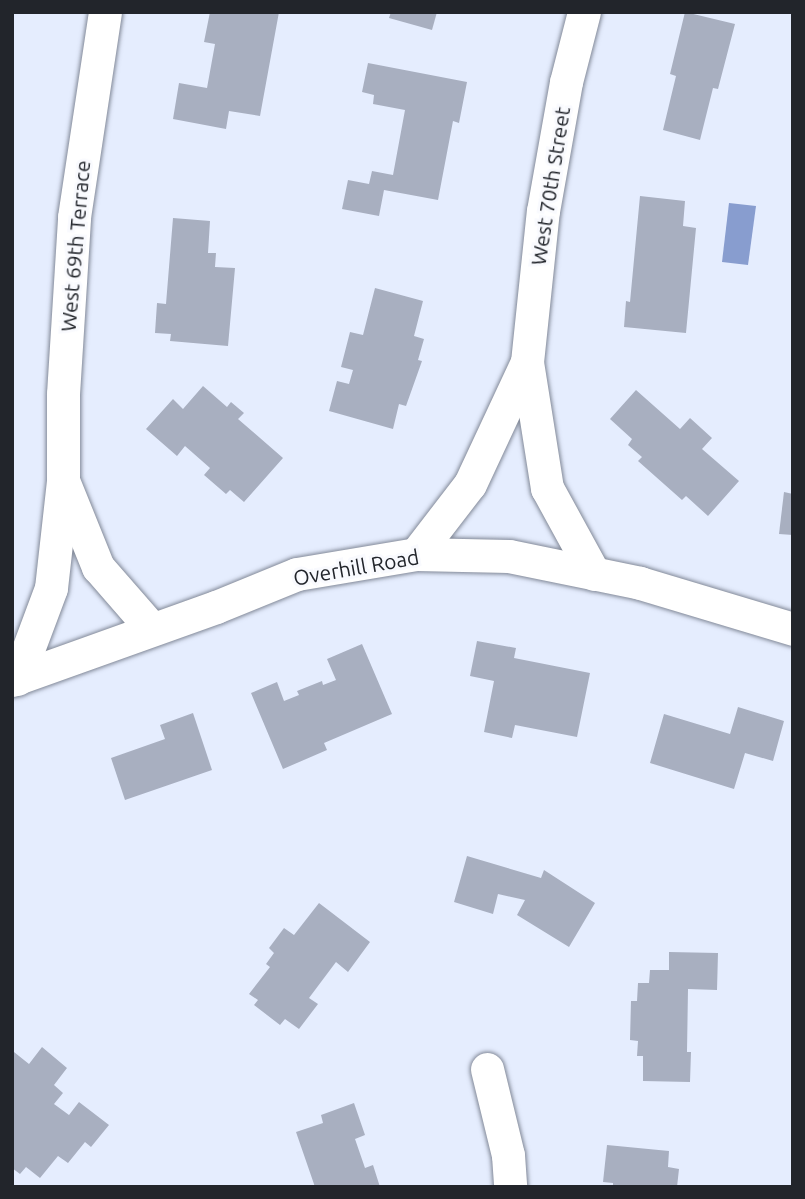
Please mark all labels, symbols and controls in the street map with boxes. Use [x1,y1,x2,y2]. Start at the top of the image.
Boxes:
street label: West 70th Street [525,105,575,267]
street label: West 69th Terrace [55,159,95,333]
street label: Overhill Road [291,544,421,590]

